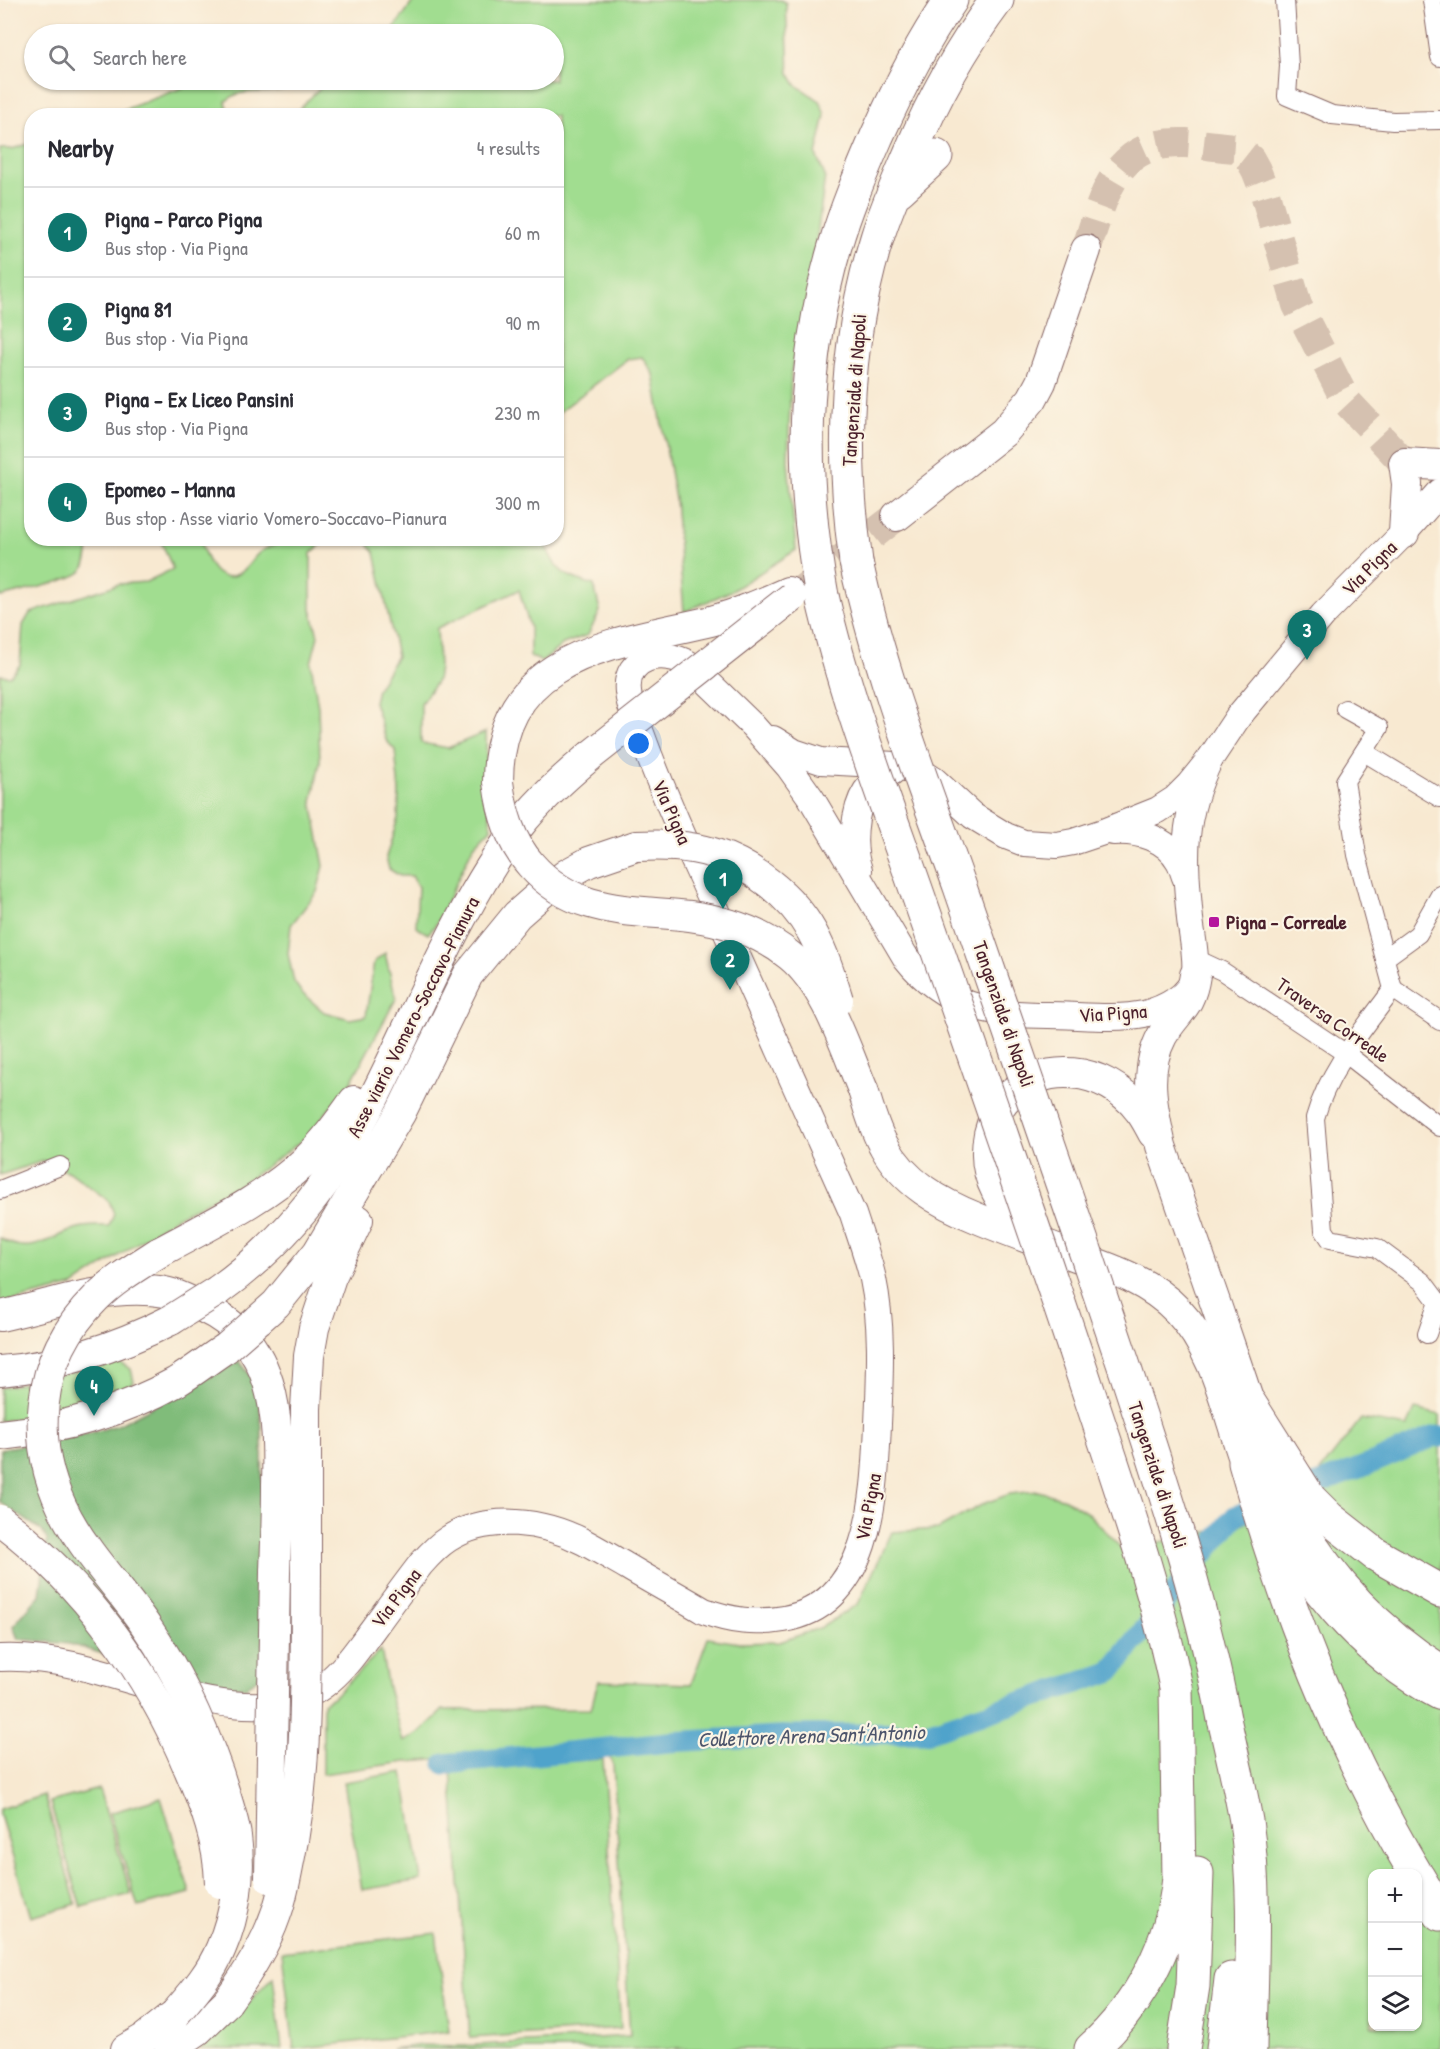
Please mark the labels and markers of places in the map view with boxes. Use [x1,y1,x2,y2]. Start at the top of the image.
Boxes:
pin: 3 [1288,610,1326,660]
pin: 1 [704,860,742,909]
place label: Pigna - Correale [1226,908,1347,936]
marker: Pigna - Correale [1207,915,1221,929]
pin: 2 [710,940,750,990]
pin: 4 [74,1366,113,1416]

